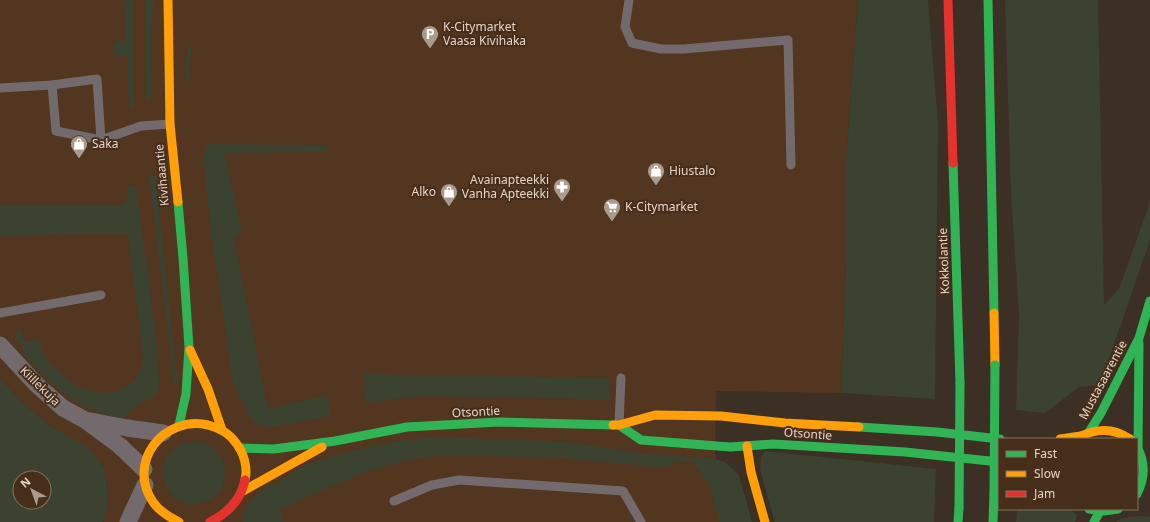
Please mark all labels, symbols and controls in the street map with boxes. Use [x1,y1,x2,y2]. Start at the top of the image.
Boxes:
place label: K-Citymarket Vaasa Kivihaka [443,18,526,49]
parking icon: K-Citymarket Vaasa Kivihaka [420,24,440,49]
shop icon: Saka [69,134,89,159]
place label: Saka [92,135,118,152]
street label: Kivihaantie [150,143,173,207]
shop icon: Hiustalo [646,161,666,186]
place label: Hiustalo [669,162,716,179]
place label: Avainapteekki Vanha Apteekki [462,171,549,202]
pharmacy icon: Avainapteekki Vanha Apteekki [552,177,572,202]
shop icon: Alko [439,182,459,207]
place label: Alko [412,183,436,200]
supermarket icon: K-Citymarket [602,197,622,222]
place label: K-Citymarket [625,198,699,215]
street label: Kokkolantie [934,227,953,294]
street label: Mustasaarentie [1075,337,1131,422]
street label: Kiillekuja [16,362,64,409]
street label: Otsontie [451,402,501,421]
street label: Otsontie [783,423,833,444]
legend [998,438,1138,510]
text: Fast [1034,445,1058,462]
text: Slow [1034,465,1061,482]
north arrow [12,470,52,510]
text: N [17,473,33,491]
text: Jam [1033,485,1055,502]

